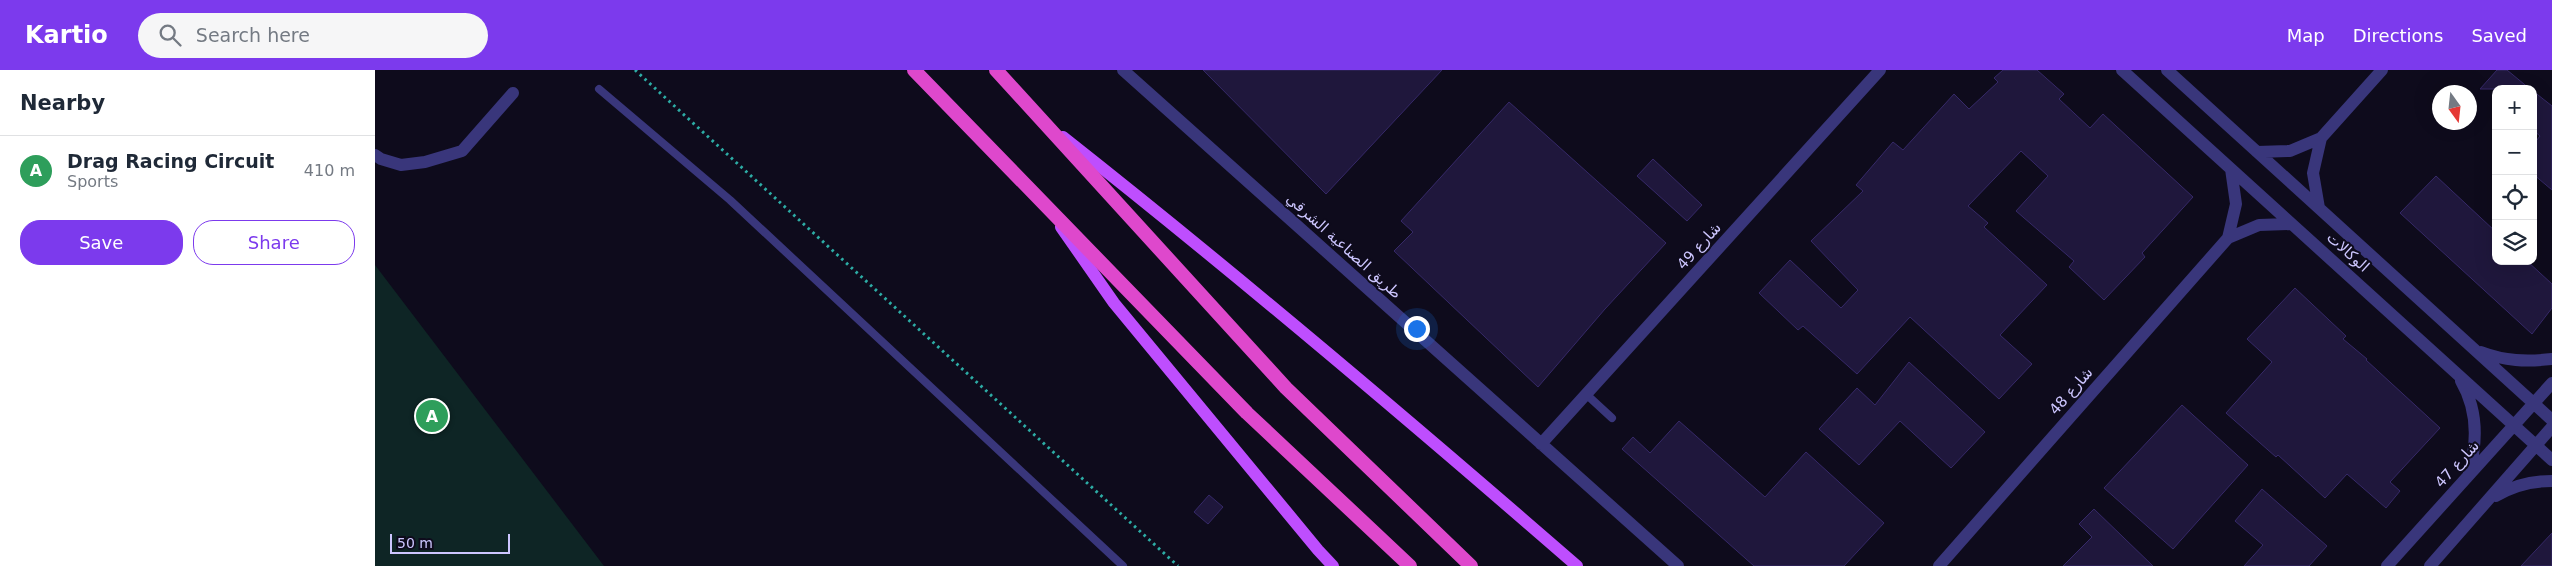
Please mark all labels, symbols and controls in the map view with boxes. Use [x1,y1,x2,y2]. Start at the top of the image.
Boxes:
search box [138,13,488,58]
text: Kartio [25,21,108,49]
icon: search [156,21,184,49]
text: Search here [196,24,310,46]
text: Map [2287,25,2325,46]
text: Directions [2353,25,2443,46]
text: Saved [2471,25,2527,46]
north arrow [2432,85,2477,130]
map controls [2492,85,2537,265]
button: + [2492,85,2537,130]
text: Nearby [20,91,105,115]
button: − [2492,130,2537,175]
text: Drag Racing Circuit [67,150,274,172]
text: A [30,161,42,180]
text: 410 m [304,161,355,180]
text: Sports [67,172,118,191]
button: locate [2492,175,2537,220]
street label: طريق الصناعية الشرقي [1282,190,1405,303]
street label: شارع 49 [1673,219,1725,273]
button: Save [20,220,183,265]
button: Share [193,220,355,265]
button: layers [2492,220,2537,265]
street label: الوكالات [2323,228,2373,276]
your location [1404,316,1430,342]
street label: شارع 48 [2045,364,2097,418]
pin: A [416,397,448,435]
street label: شارع 47 [2431,437,2483,491]
scale bar [390,531,510,554]
text: 50 m [397,535,433,551]

